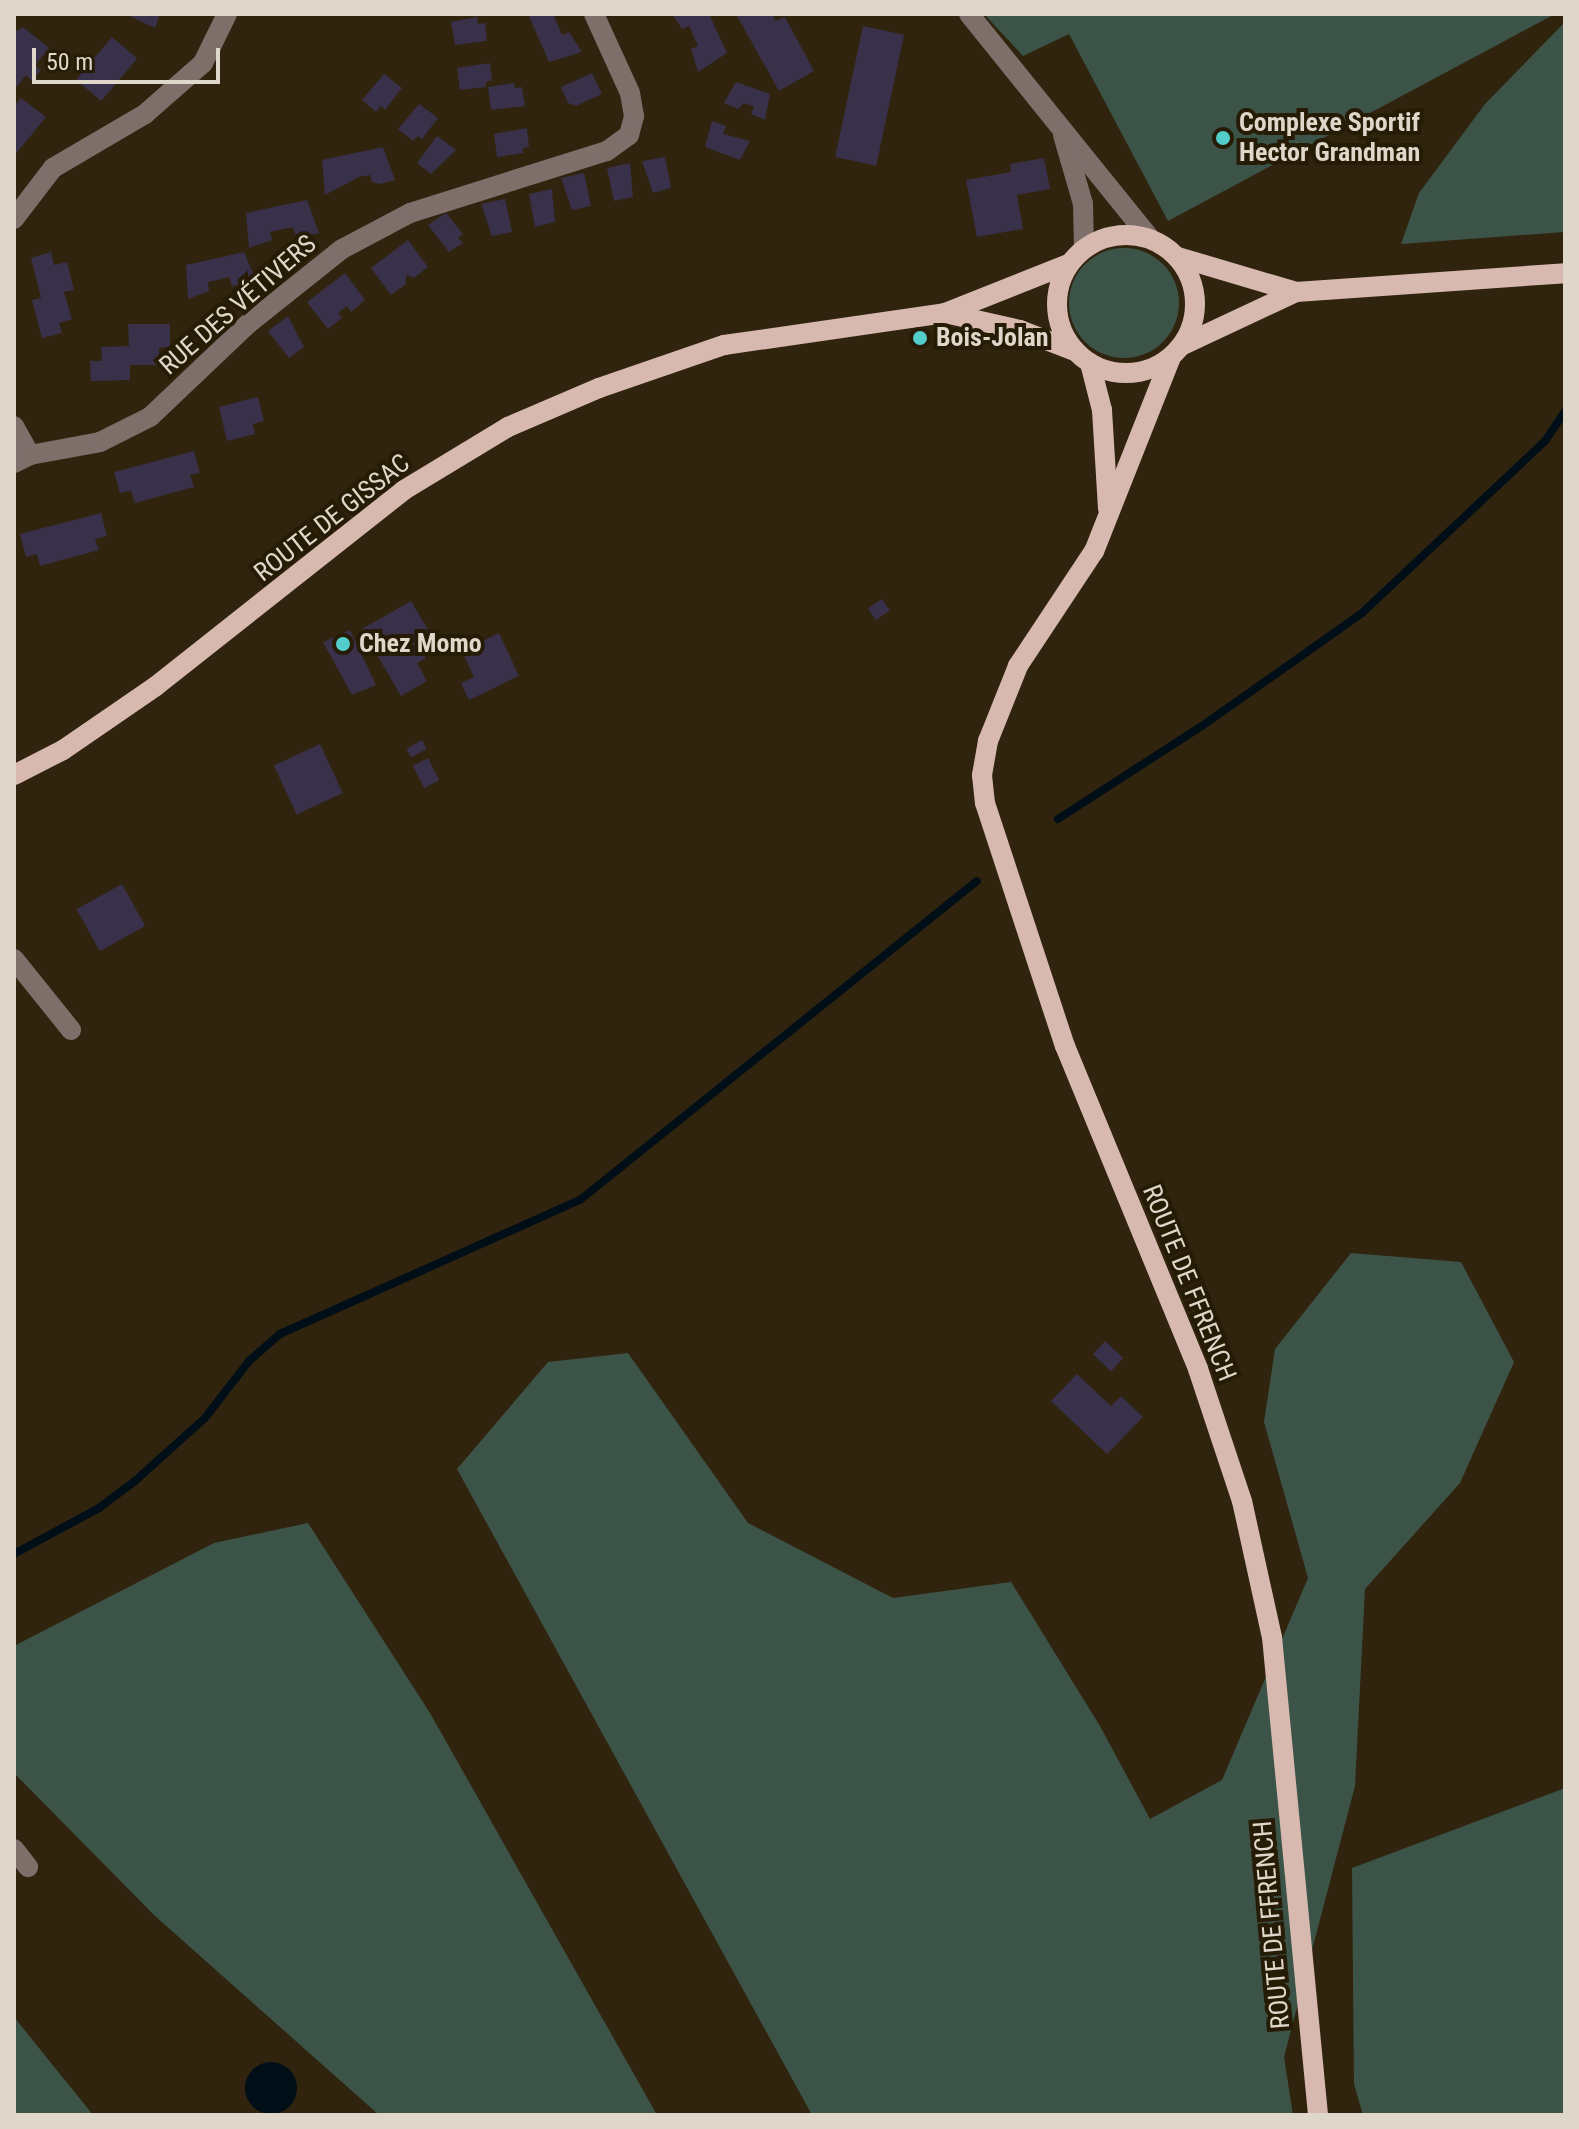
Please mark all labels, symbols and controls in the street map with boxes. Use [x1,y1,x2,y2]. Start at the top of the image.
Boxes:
scale bar [36,32,224,82]
text: 50 m [46,48,93,76]
place label: Complexe Sportif Hector Grandman [1239,107,1420,168]
marker: Complexe Sportif Hector Grandman [1214,129,1232,147]
street label: RUE DES VÉTIVERS [153,229,323,381]
place label: Bois-Jolan [936,322,1049,354]
marker: Bois-Jolan [911,329,929,347]
street label: ROUTE DE GISSAC [248,448,416,588]
place label: Chez Momo [359,628,482,660]
marker: Chez Momo [334,635,352,653]
street label: ROUTE DE FFRENCH [1135,1180,1243,1386]
street label: ROUTE DE FFRENCH [1247,1820,1297,2030]

